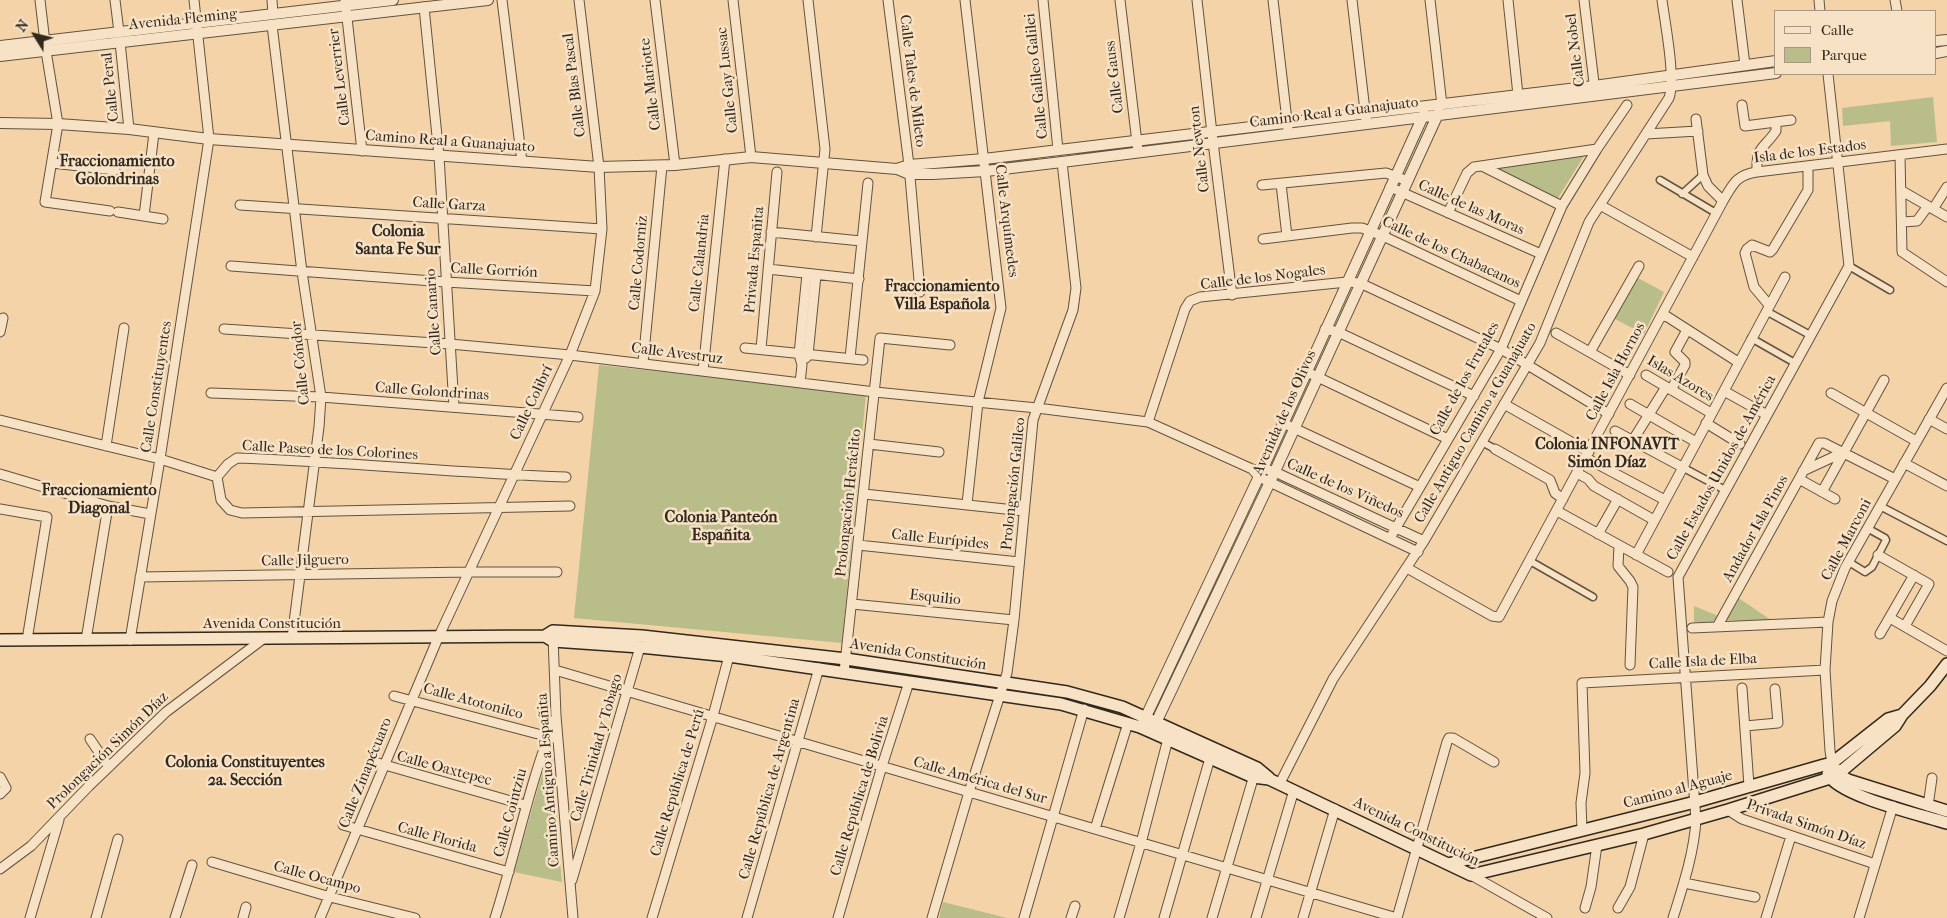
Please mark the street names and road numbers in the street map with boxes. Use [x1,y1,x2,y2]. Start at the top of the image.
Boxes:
street label: Avenida Fleming [128,5,238,35]
street label: Calle Galileo Galilei [1021,12,1053,140]
street label: Calle Nobel [1563,12,1589,88]
street label: Calle Tales de Mileto [895,14,929,148]
street label: Calle Gay Lussac [713,26,743,134]
street label: Calle Leverrier [325,27,355,127]
street label: Calle Blas Pascal [560,32,590,138]
street label: Calle Mariotte [636,37,666,131]
street label: Calle Gauss [1102,40,1128,114]
street label: Calle Peral [98,52,124,122]
street label: Camino Real a Guanajuato [1249,94,1419,132]
street label: Calle Newton [1186,105,1214,193]
street label: Camino Real a Guanajuato [365,127,535,157]
street label: Isla de los Estados [1753,136,1867,168]
street label: Calle Arquímedes [990,164,1022,278]
street label: Calle de las Moras [1415,177,1527,239]
street label: Calle Garza [412,194,486,216]
street label: Privada Españita [741,206,769,314]
street label: Calle Calandria [686,213,714,313]
street label: Calle de los Chabacanos [1379,213,1523,293]
street label: Calle Codorniz [626,215,652,311]
street label: Calle Gorrión [450,260,538,282]
street label: Calle de los Nogales [1200,261,1326,295]
street label: Calle Canario [422,268,446,356]
street label: Calle Antiguo Camino a Guanajuato [1411,319,1541,527]
street label: Calle de los Frutales [1426,319,1504,439]
street label: Calle Constituyentes [138,320,176,454]
street label: Calle Cóndor [288,320,314,406]
street label: Calle Isla Hornos [1583,320,1649,424]
street label: Calle Avestruz [630,339,724,369]
street label: Avenida de los Olivos [1249,348,1321,478]
street label: Islas Azores [1644,352,1716,406]
street label: Calle Colibrí [507,363,557,443]
street label: Calle Estados Unidos de América [1663,372,1781,564]
street label: Calle Golondrinas [374,379,490,405]
street label: Prolongación Galileo [998,417,1030,551]
street label: Prolongación Heráclito [832,428,866,578]
street label: Calle Paseo de los Colorines [242,437,418,465]
street label: Calle de los Viñedos [1284,455,1406,523]
street label: Andador Isla Pinos [1719,472,1793,586]
street label: Calle Marconi [1818,496,1876,584]
street label: Calle Eurípides [890,526,990,554]
street label: Calle Jilguero [261,551,349,571]
street label: Esquilio [908,586,962,610]
street label: Avenida Constitución [203,615,341,633]
street label: Avenida Constitución [849,635,987,675]
street label: Calle Isla de Elba [1648,650,1758,674]
street label: Calle Trinidad y Tobago [567,672,627,824]
street label: Calle Atotonilco [421,680,525,724]
street label: Prolongación Simón Díaz [44,688,172,814]
street label: Camino Antiguo a Españita [534,692,564,868]
street label: Calle República de Argentina [735,696,805,882]
street label: Calle República de Perú [647,707,709,859]
street label: Calle República de Bolivia [827,714,893,878]
street label: Calle Zinapécuaro [336,715,396,831]
street label: Calle Oaxtepec [395,748,493,790]
street label: Calle América del Sur [911,753,1049,809]
street label: Calle Cointziu [490,767,532,859]
street label: Camino al Aguaje [1621,767,1735,813]
street label: Avenida Constitución [1350,794,1482,870]
street label: Privada Simón Díaz [1744,796,1868,854]
street label: Calle Florida [395,819,479,857]
street label: Calle Ocampo [271,858,363,898]

